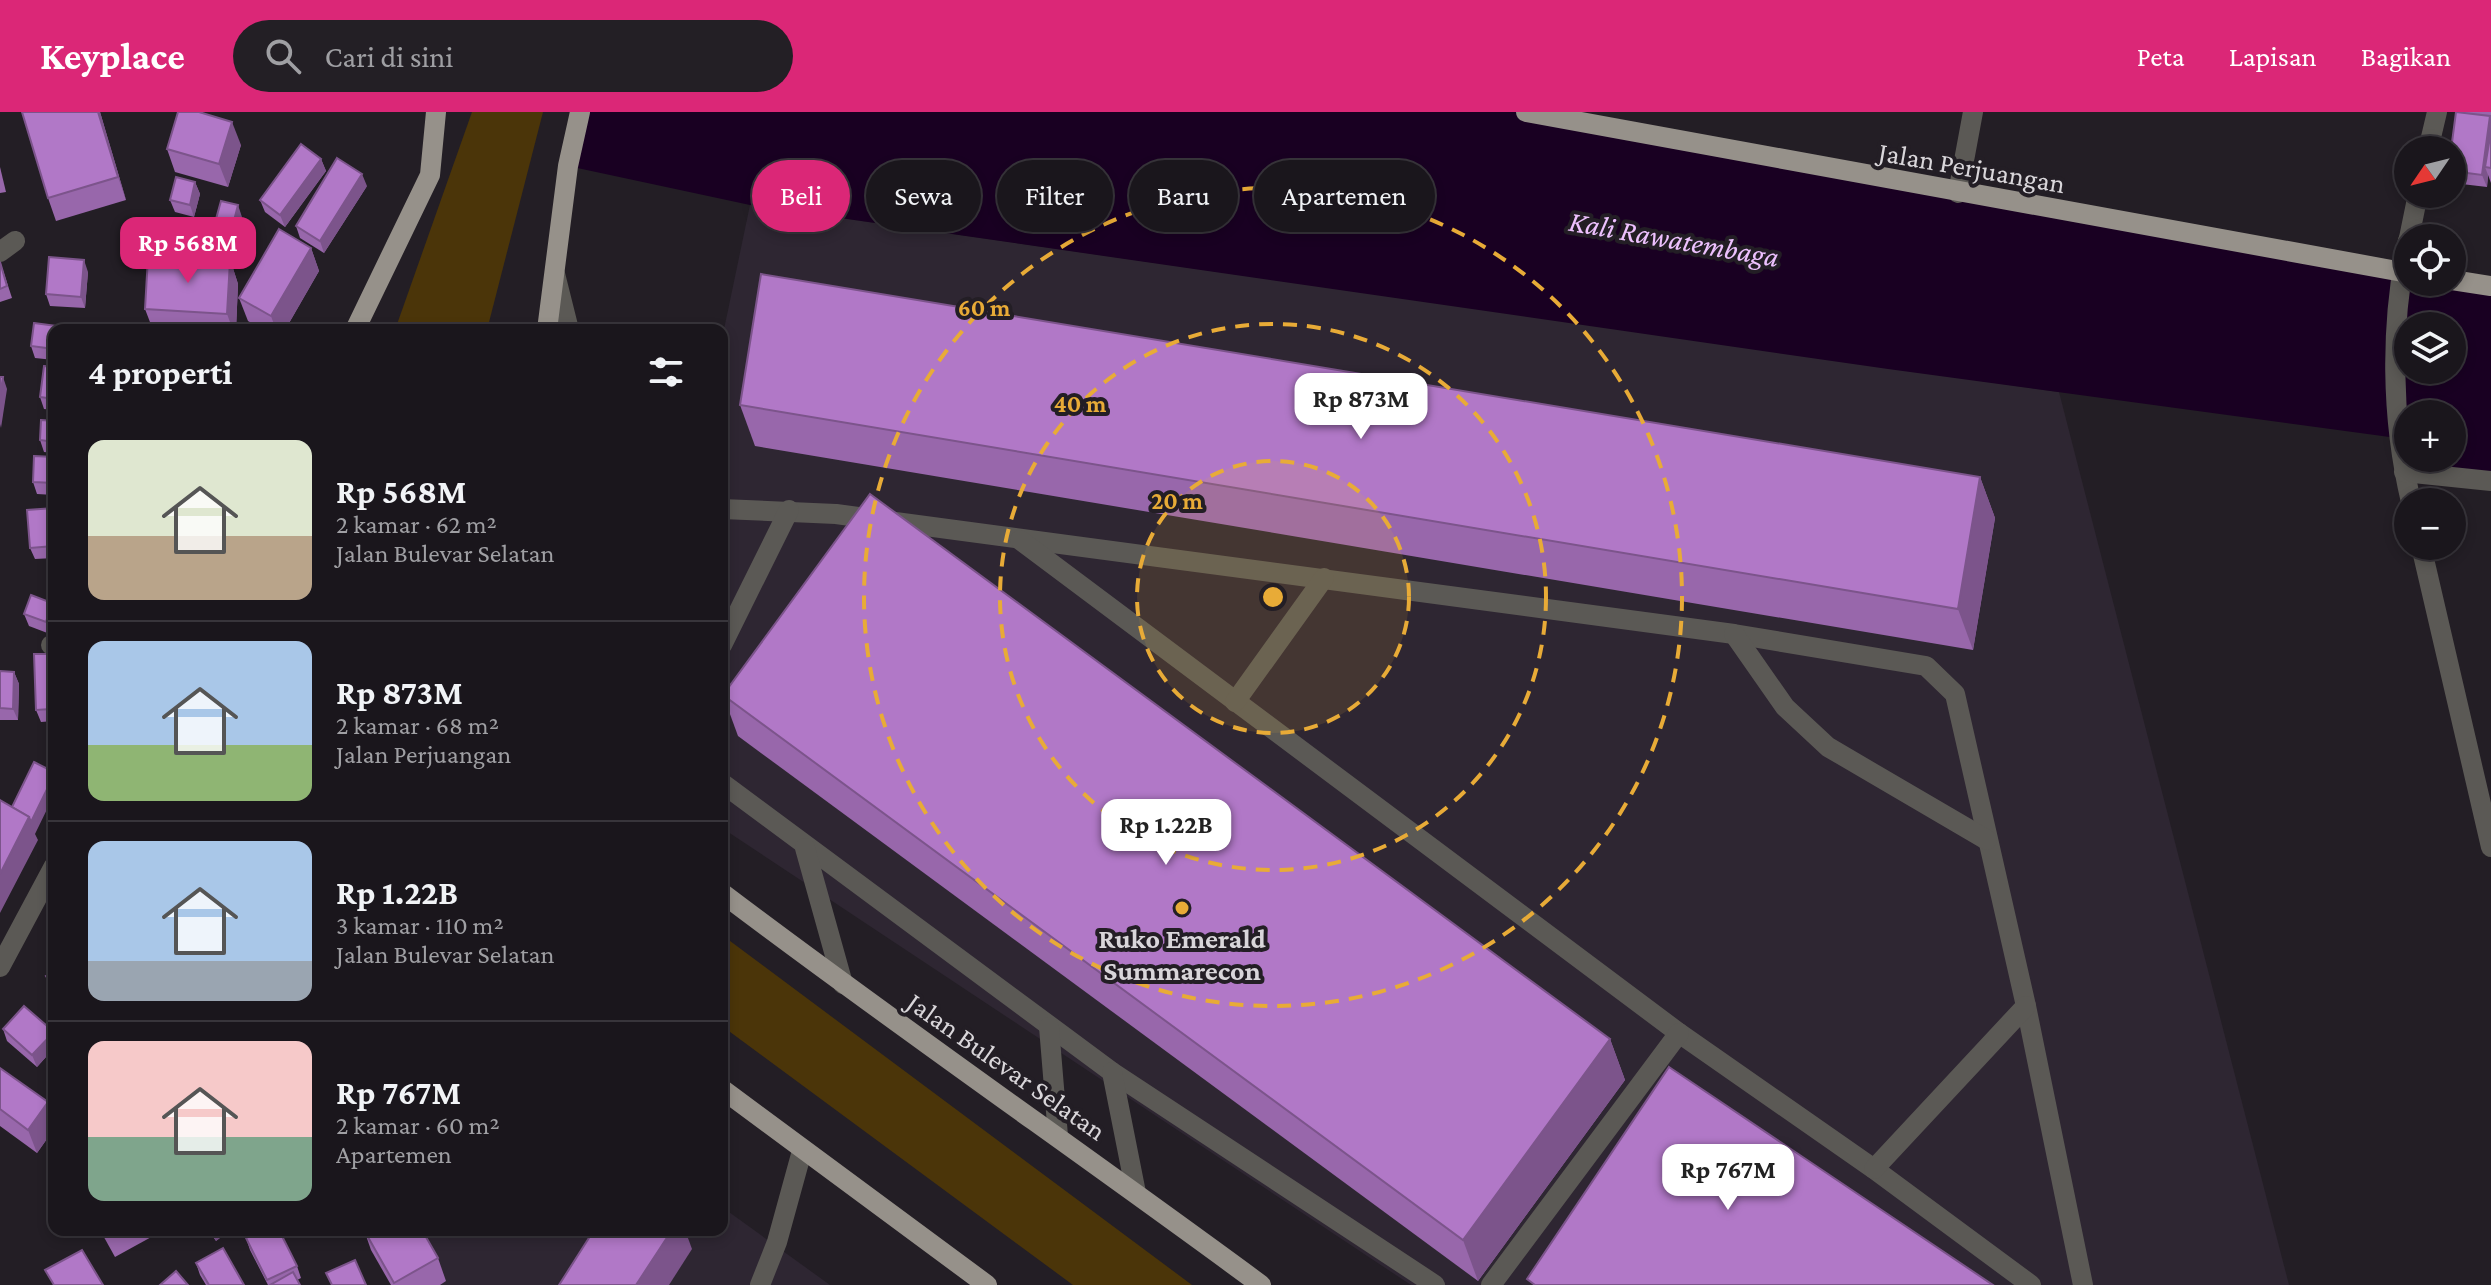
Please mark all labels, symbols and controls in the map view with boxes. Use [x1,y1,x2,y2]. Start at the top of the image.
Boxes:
search box [233,20,793,92]
icon: search [261,34,305,78]
text: Keyplace [40,35,185,77]
text: Cari di sini [325,40,453,73]
text: Peta [2137,41,2185,72]
text: Lapisan [2229,41,2317,72]
text: Bagikan [2361,41,2451,72]
street label: Jalan Perjuangan [1873,135,2068,199]
north arrow [2394,136,2466,208]
map controls [2394,136,2466,560]
chip: Beli [752,160,850,232]
chip: Sewa [866,160,981,232]
chip: Filter [997,160,1113,232]
chip: Baru [1129,160,1238,232]
chip: Apartemen [1254,160,1435,232]
water label: Kali Rawatembaga [1566,204,1782,274]
pin: Rp 568M [114,217,262,285]
button: locate [2394,224,2466,296]
text: Rp 568M [138,228,238,257]
text: 60 m [958,294,1011,321]
button: layers [2394,312,2466,384]
icon: filters [644,350,688,394]
text: 4 properti [88,354,232,391]
pin: Rp 873M [1287,373,1435,441]
text: Rp 873M [1313,384,1409,413]
text: 40 m [1054,390,1107,417]
button: + [2394,400,2466,472]
icon: home [152,472,248,568]
text: Rp 568M [336,473,467,510]
text: 20 m [1151,487,1204,514]
button: − [2394,488,2466,560]
text: 2 kamar · 62 m² [336,510,497,539]
text: Jalan Bulevar Selatan [336,539,555,568]
centre of rings [1259,583,1287,611]
icon: home [152,673,248,769]
text: Rp 873M [336,674,463,711]
text: 2 kamar · 68 m² [336,711,499,740]
text: Jalan Perjuangan [336,740,511,769]
pin: Rp 1.22B [1083,799,1249,867]
text: Rp 1.22B [1119,810,1213,839]
icon: home [152,873,248,969]
text: Rp 1.22B [336,874,458,911]
marker: Ruko Emerald Summarecon [1173,899,1191,917]
text: 3 kamar · 110 m² [336,911,504,940]
place label: Ruko Emerald Summarecon [1098,923,1267,986]
text: Jalan Bulevar Selatan [336,940,555,969]
street label: Jalan Bulevar Selatan [899,984,1112,1147]
icon: home [152,1073,248,1169]
text: Rp 767M [336,1074,461,1111]
text: 2 kamar · 60 m² [336,1111,500,1140]
text: Apartemen [336,1140,452,1169]
pin: Rp 767M [1654,1144,1802,1212]
text: Rp 767M [1680,1155,1776,1184]

